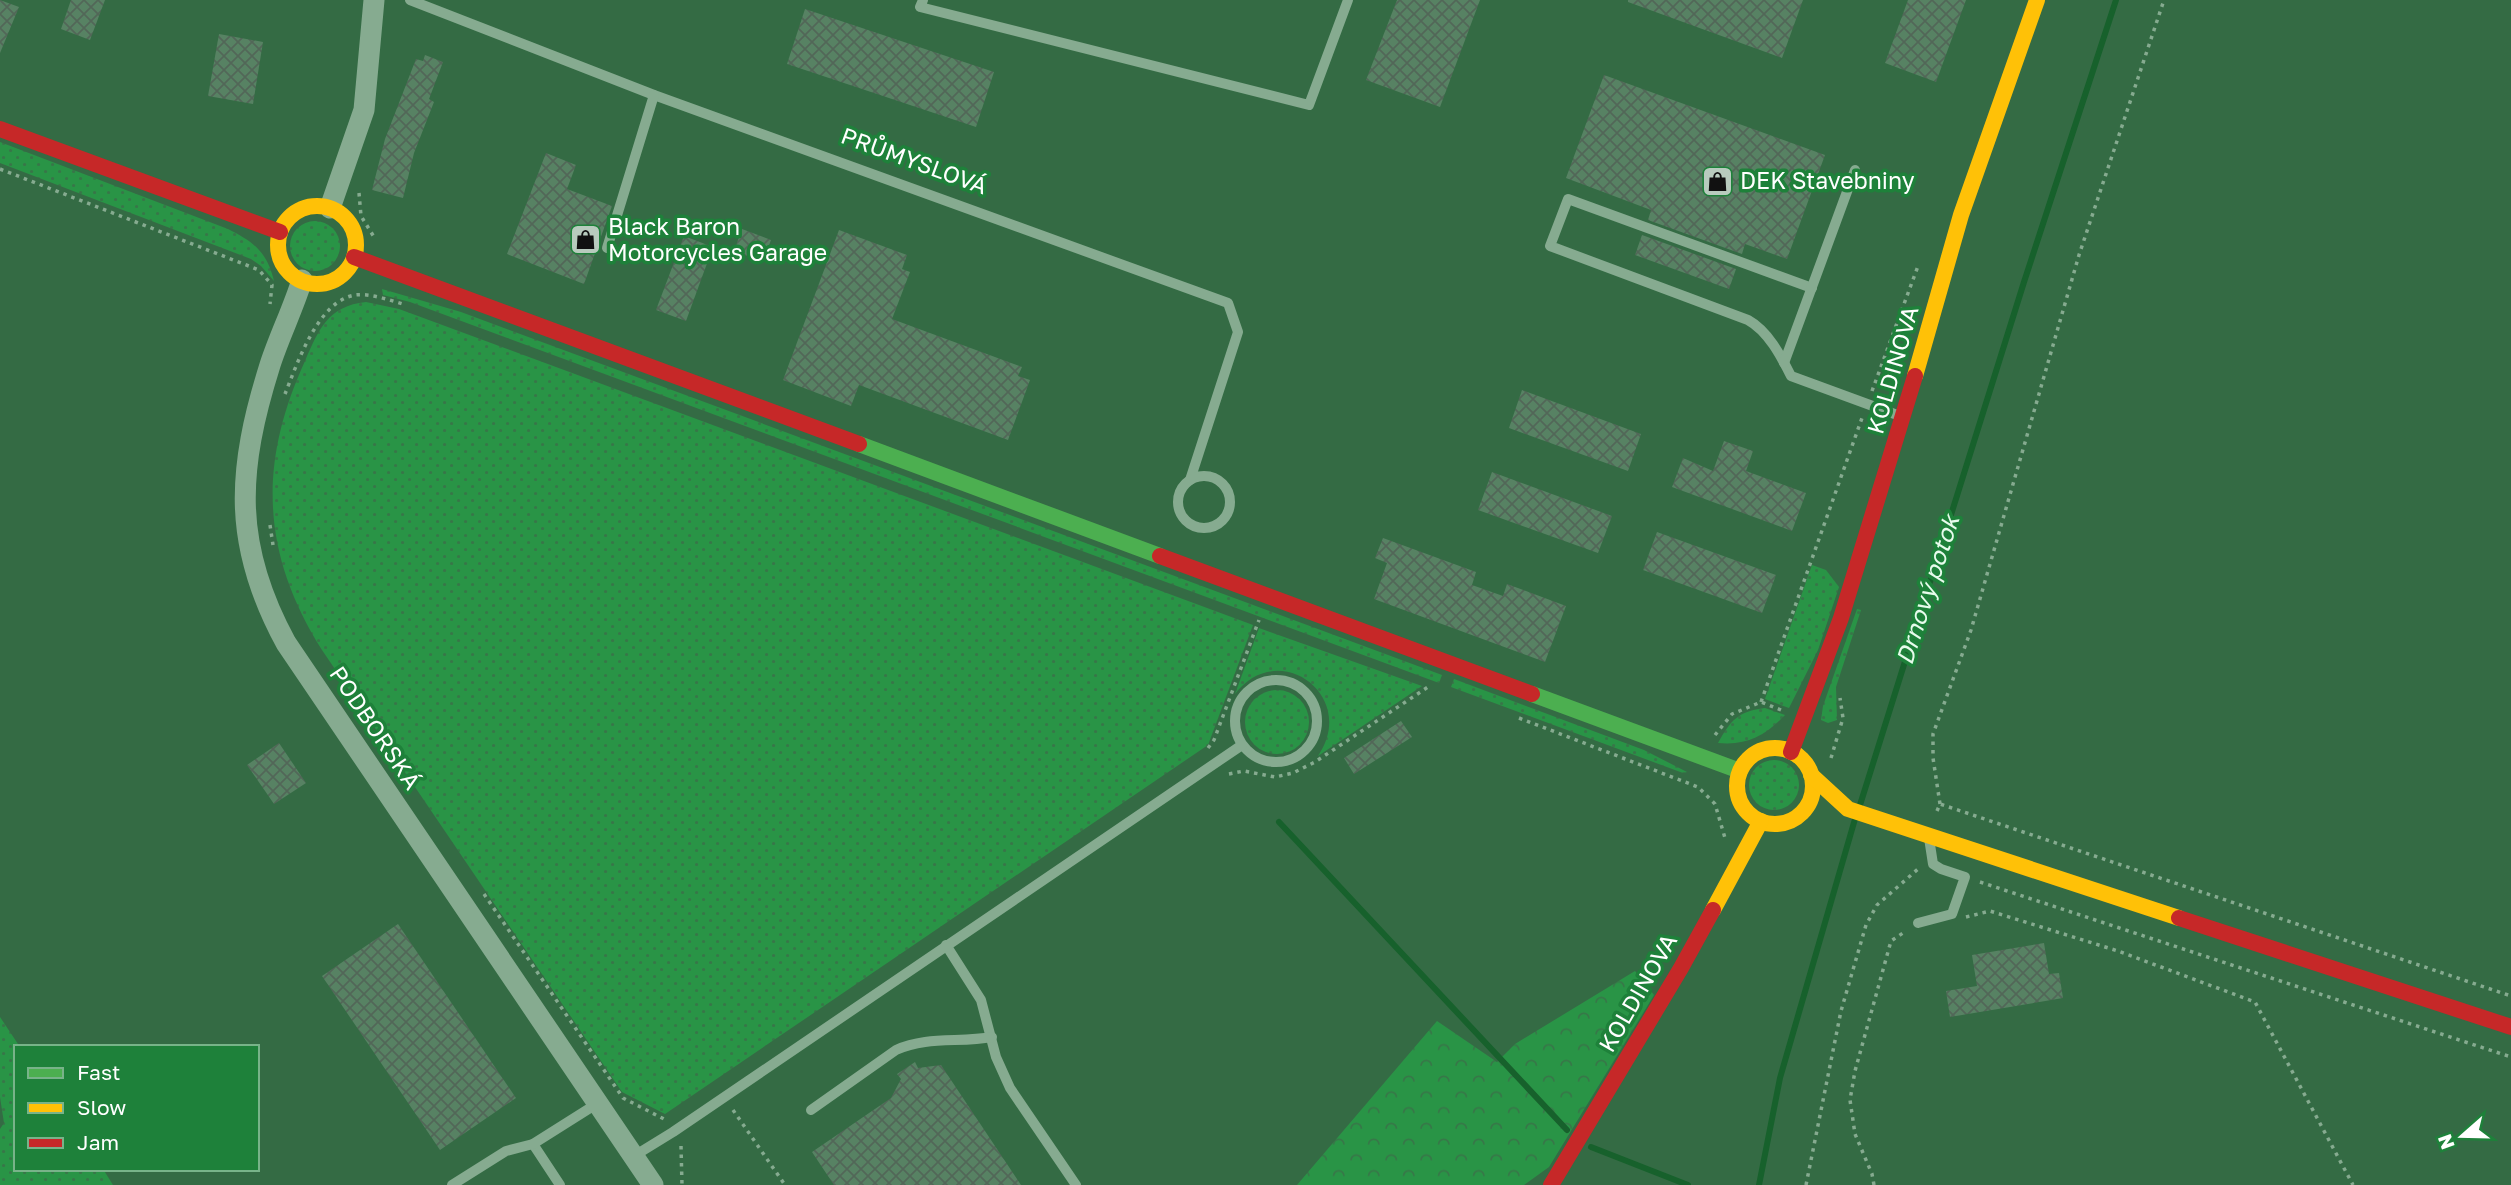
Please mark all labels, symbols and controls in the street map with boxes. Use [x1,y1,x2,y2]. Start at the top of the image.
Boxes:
street label: PRŮMYSLOVÁ [837,120,992,199]
shop icon: DEK Stavebniny [1700,164,1734,198]
place label: DEK Stavebniny [1740,166,1915,194]
place label: Black Baron Motorcycles Garage [608,212,827,266]
shop icon: Black Baron Motorcycles Garage [568,223,602,257]
street label: KOLDINOVA [1860,303,1924,437]
water label: Drnový potok [1889,509,1966,668]
street label: PODBORSKÁ [324,660,427,794]
street label: KOLDINOVA [1592,928,1682,1057]
legend [14,1045,259,1171]
text: Fast [77,1059,120,1085]
text: Slow [77,1094,126,1120]
north arrow [2427,1101,2497,1171]
text: Jam [77,1129,119,1155]
text: N [2432,1131,2459,1153]

